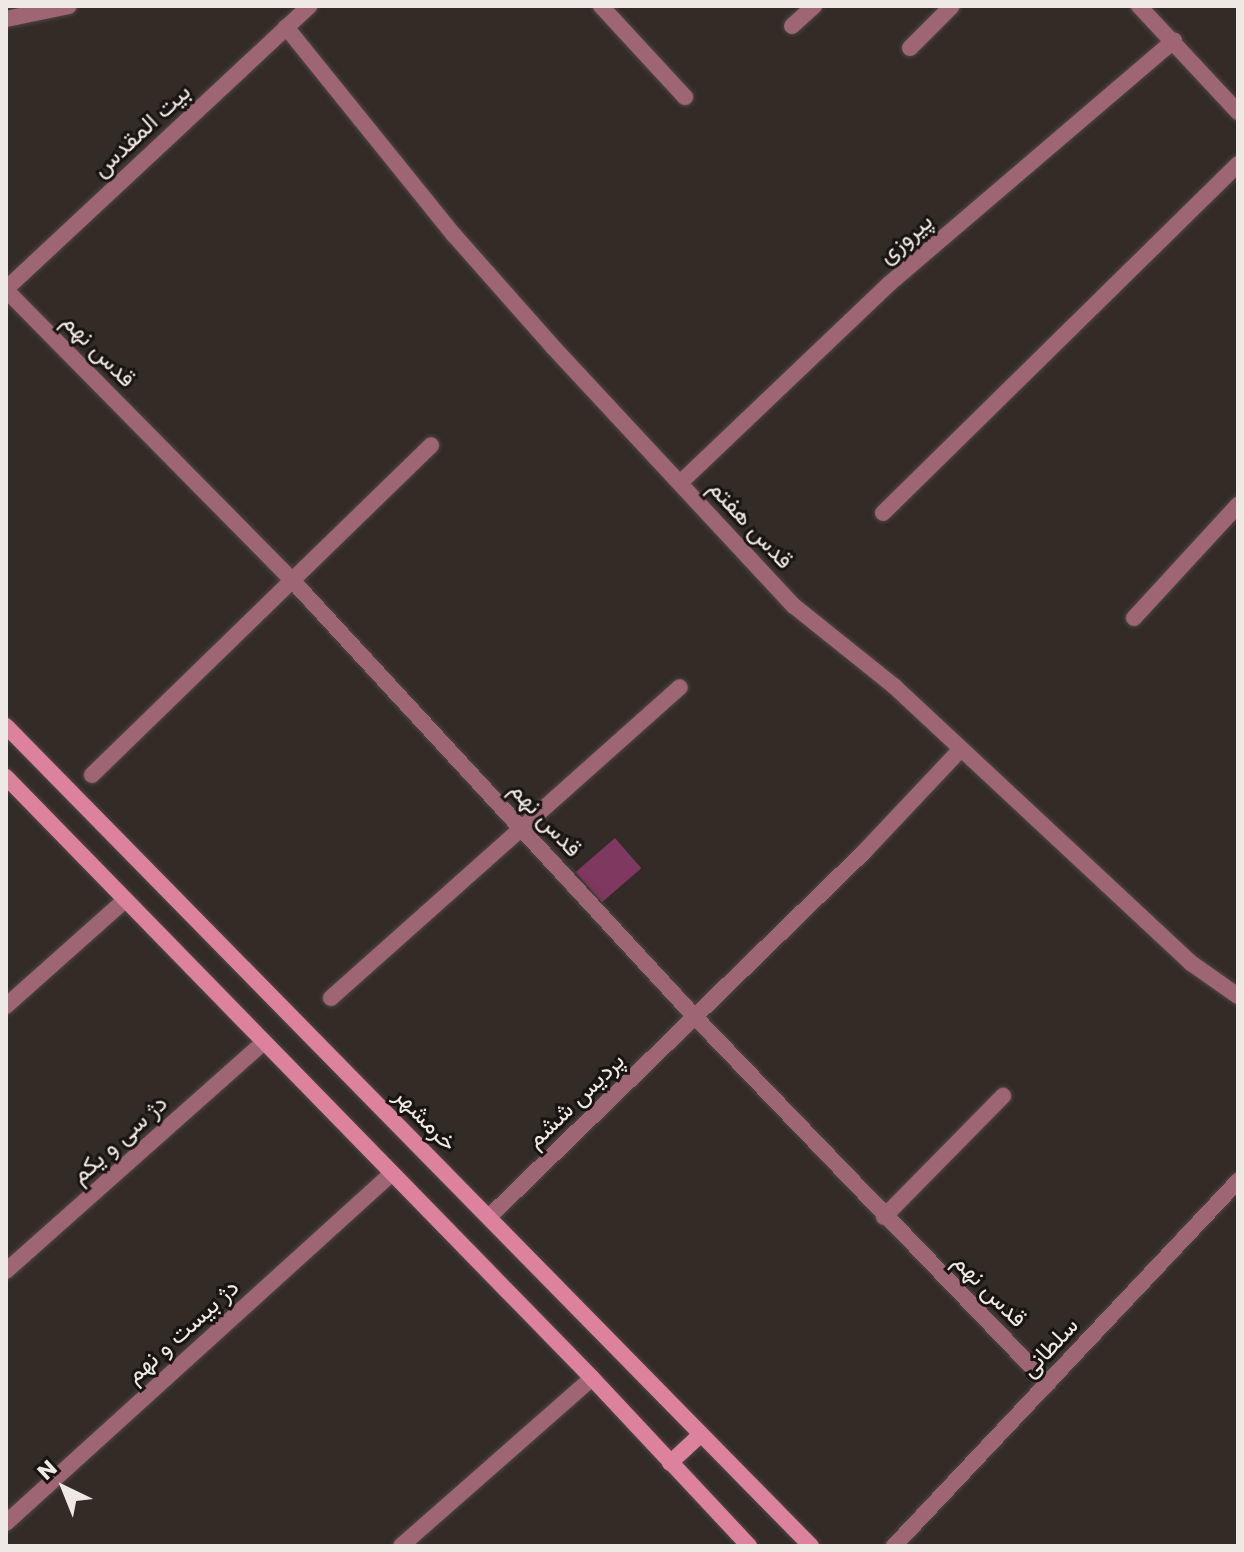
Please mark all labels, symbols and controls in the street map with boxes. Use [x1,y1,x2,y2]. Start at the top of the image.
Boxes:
street label: بیت المقدس [86,77,196,183]
street label: پیروزی [872,207,938,269]
street label: قدس نهم [56,307,142,393]
street label: قدس هفتم [703,474,799,574]
street label: قدس نهم [504,775,588,863]
street label: پردیس ششم [520,1046,630,1154]
street label: خرمشهر [389,1081,463,1157]
street label: دژ سی و یکم [65,1088,173,1190]
street label: قدس نهم [947,1247,1033,1333]
street label: دژ بیست و نهم [120,1273,244,1389]
street label: سلطانی [1014,1311,1084,1383]
north arrow [24,1448,104,1528]
text: N [31,1453,64,1487]

